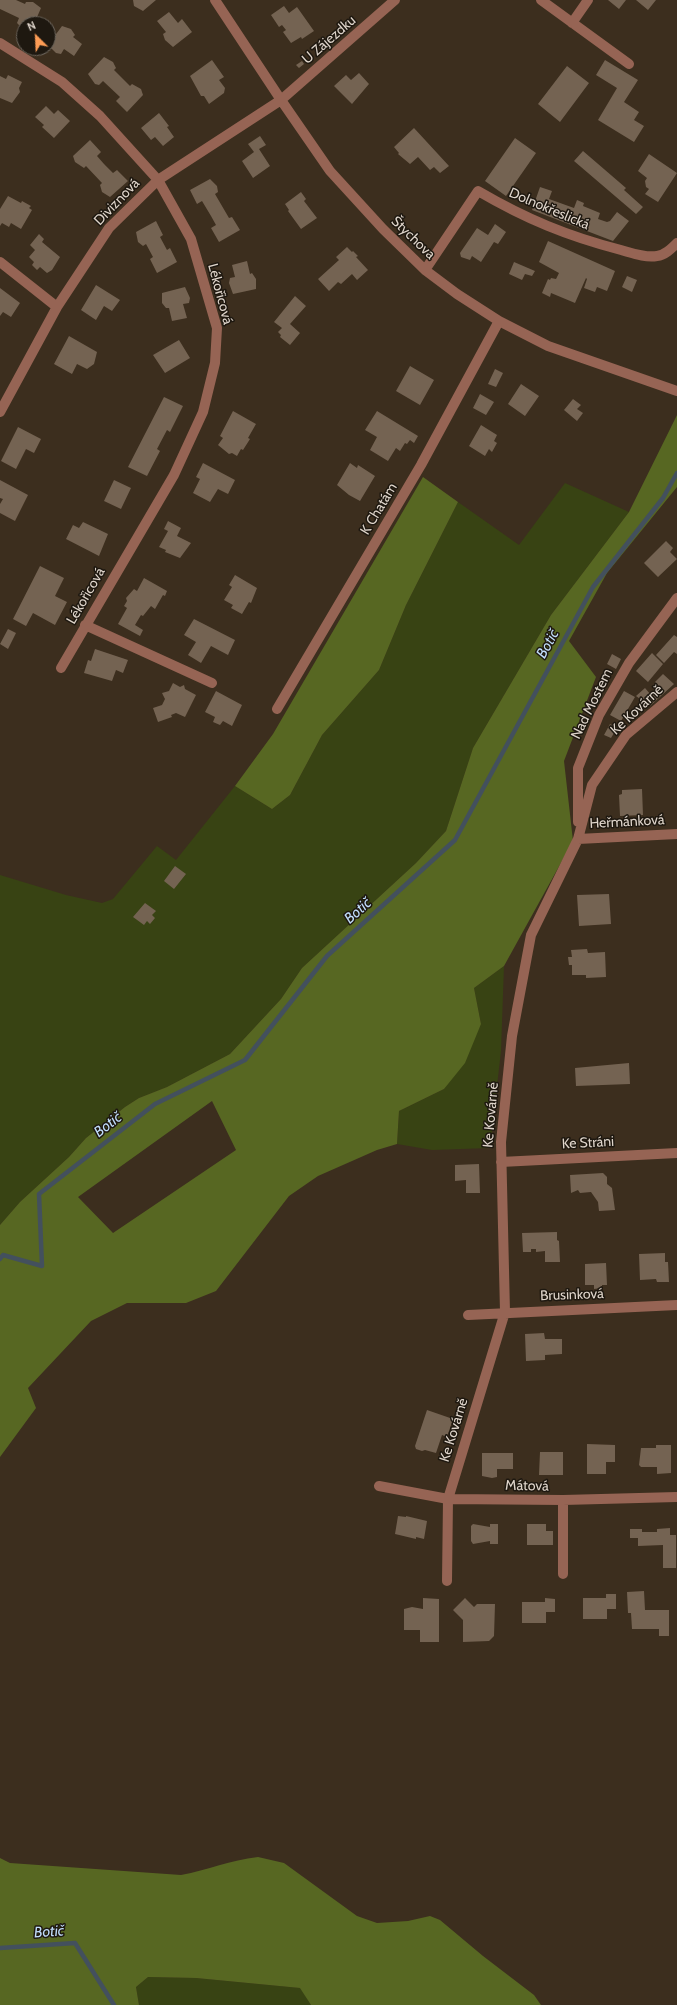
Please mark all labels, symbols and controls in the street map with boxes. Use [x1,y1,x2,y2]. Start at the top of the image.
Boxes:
street label: U Zájezdku [299,12,359,68]
north arrow [16,16,56,56]
text: N [25,18,38,34]
street label: Diviznová [91,175,143,229]
street label: Dolnokřeslická [506,184,592,234]
street label: Štychova [388,213,438,263]
street label: Lékořicová [204,262,236,326]
street label: K Chatám [357,480,401,538]
street label: Lékořicová [63,565,109,627]
water label: Botič [533,626,563,662]
street label: Nad Mostem [568,666,616,742]
street label: Ke Kovárně [607,681,667,739]
street label: Heřmánková [589,812,665,832]
water label: Botič [341,894,375,928]
street label: Ke Kovárně [480,1082,502,1148]
water label: Botič [91,1109,125,1141]
street label: Ke Stráni [561,1133,615,1153]
street label: Brusinková [540,1285,604,1305]
street label: Ke Kovárně [436,1396,472,1464]
street label: Mátová [505,1477,549,1495]
water label: Botič [33,1922,65,1942]

